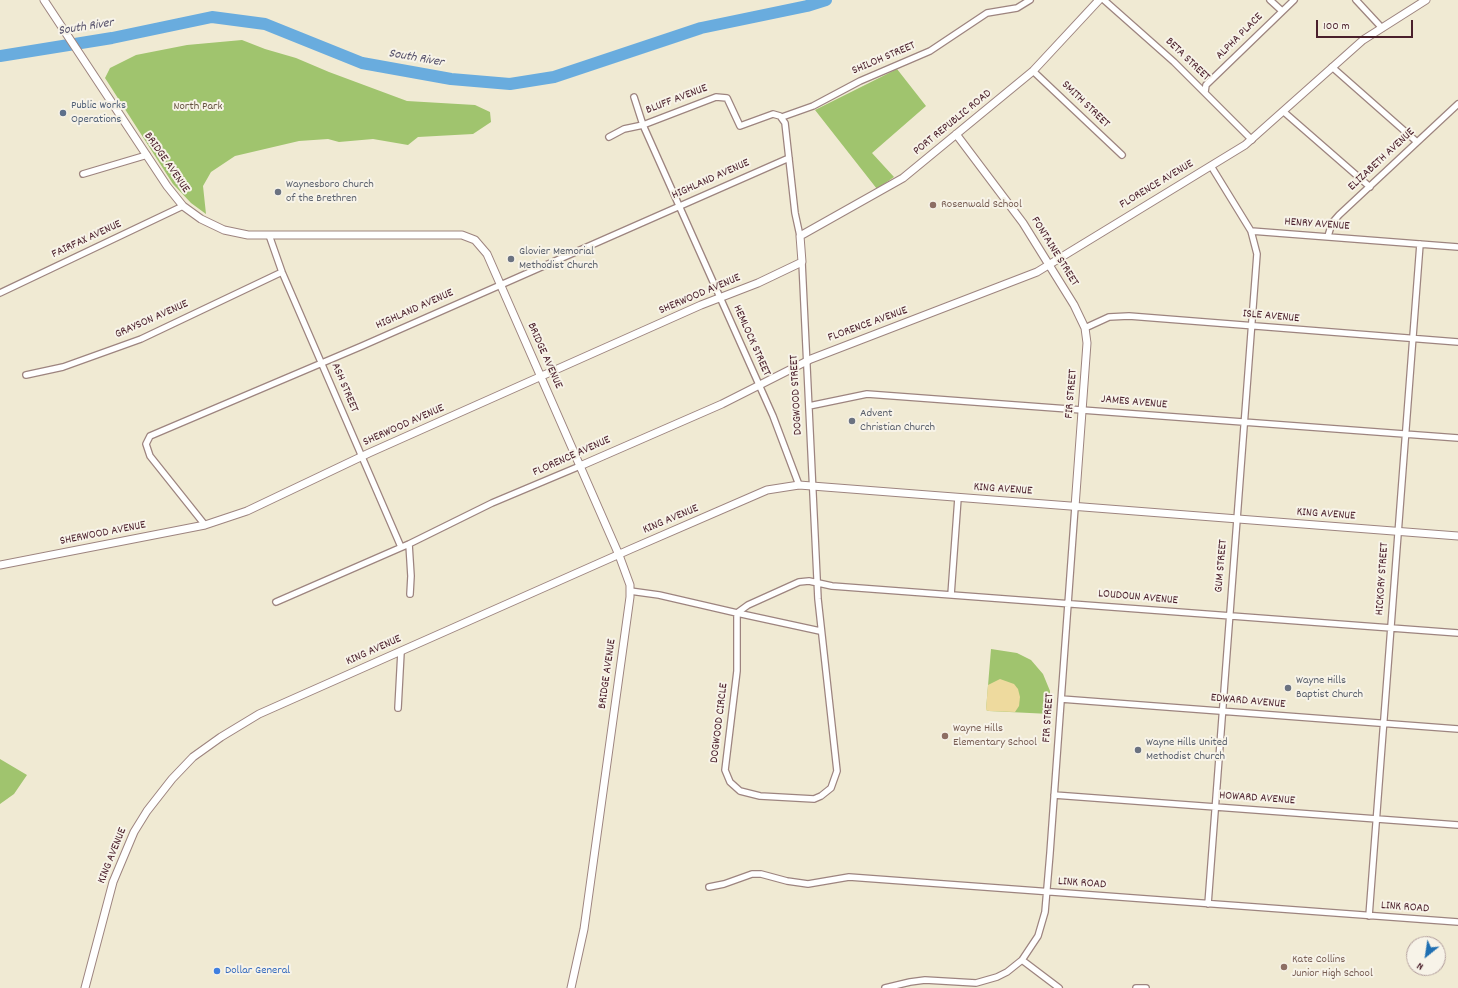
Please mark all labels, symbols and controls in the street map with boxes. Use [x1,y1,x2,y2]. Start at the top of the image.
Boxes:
street label: ALPHA PLACE [1213,10,1267,64]
scale bar [1318,12,1415,38]
water label: South River [57,16,115,40]
text: 100 m [1323,18,1350,35]
street label: BETA STREET [1162,35,1212,85]
street label: SHILOH STREET [850,39,918,79]
water label: South River [387,46,445,72]
street label: SMITH STREET [1058,79,1112,131]
street label: BLUFF AVENUE [644,82,710,118]
street label: PORT REPUBLIC ROAD [911,87,995,159]
place label: Public Works Operations [71,99,126,127]
park label: North Park [174,100,222,114]
marker: Public Works Operations [58,108,68,118]
street label: ELIZABETH AVENUE [1346,126,1418,194]
street label: BRIDGE AVENUE [140,130,192,196]
street label: HIGHLAND AVENUE [670,156,752,204]
street label: FLORENCE AVENUE [1118,157,1196,213]
place label: Waynesboro Church of the Brethren [286,178,374,206]
marker: Waynesboro Church of the Brethren [273,187,283,197]
place label: Rosenwald School [941,198,1022,212]
marker: Rosenwald School [928,200,938,210]
street label: FONTAINE STREET [1027,215,1081,289]
street label: HENRY AVENUE [1284,216,1350,234]
street label: FAIRFAX AVENUE [50,218,124,262]
place label: Glovier Memorial Methodist Church [519,245,598,273]
marker: Glovier Memorial Methodist Church [506,254,516,264]
street label: SHERWOOD AVENUE [657,271,743,319]
street label: HIGHLAND AVENUE [374,286,456,334]
street label: GRAYSON AVENUE [113,297,191,343]
street label: HEMLOCK STREET [729,303,773,379]
street label: FLORENCE AVENUE [826,304,910,346]
street label: ISLE AVENUE [1242,307,1300,327]
street label: BRIDGE AVENUE [523,321,565,391]
street label: DOGWOOD STREET [788,354,806,436]
street label: ASH STREET [327,361,361,415]
street label: FIR STREET [1063,369,1081,419]
street label: JAMES AVENUE [1100,393,1168,413]
street label: SHERWOOD AVENUE [361,402,447,450]
place label: Advent Christian Church [860,407,935,435]
marker: Advent Christian Church [847,416,857,426]
street label: FLORENCE AVENUE [531,433,613,481]
street label: KING AVENUE [973,481,1033,499]
street label: KING AVENUE [641,502,701,538]
street label: KING AVENUE [1296,506,1356,524]
street label: SHERWOOD AVENUE [59,519,147,549]
street label: GUM STREET [1213,539,1231,593]
street label: HICKORY STREET [1373,542,1393,616]
street label: LOUDOUN AVENUE [1097,587,1179,609]
street label: KING AVENUE [344,632,404,670]
street label: BRIDGE AVENUE [596,638,620,710]
place label: Wayne Hills Baptist Church [1296,674,1363,702]
street label: DOGWOOD CIRCLE [708,682,732,764]
marker: Wayne Hills Baptist Church [1283,683,1293,693]
street label: EDWARD AVENUE [1210,692,1286,712]
street label: FIR STREET [1040,693,1058,743]
place label: Wayne Hills Elementary School [953,722,1037,750]
marker: Wayne Hills Elementary School [940,731,950,741]
place label: Wayne Hills United Methodist Church [1146,736,1228,764]
marker: Wayne Hills United Methodist Church [1133,745,1143,755]
street label: HOWARD AVENUE [1218,789,1296,809]
street label: KING AVENUE [95,826,131,886]
street label: LINK ROAD [1057,875,1107,893]
street label: LINK ROAD [1380,899,1430,917]
north arrow [1406,936,1446,976]
place label: Kate Collins Junior High School [1292,953,1373,981]
text: N [1414,957,1427,974]
marker: Kate Collins Junior High School [1279,962,1289,972]
place label: Dollar General [225,964,290,978]
marker: Dollar General [212,966,222,976]

